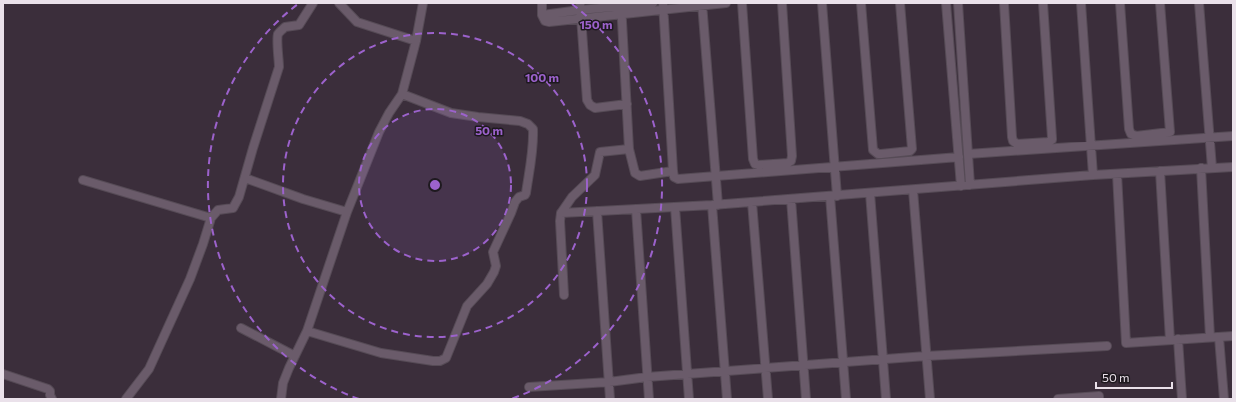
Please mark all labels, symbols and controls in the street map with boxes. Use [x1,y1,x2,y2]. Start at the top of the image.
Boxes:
text: 150 m [579,17,613,31]
text: 100 m [525,70,559,84]
text: 50 m [475,123,503,137]
centre of rings [428,178,442,192]
scale bar [1096,364,1172,390]
text: 50 m [1102,370,1130,384]

